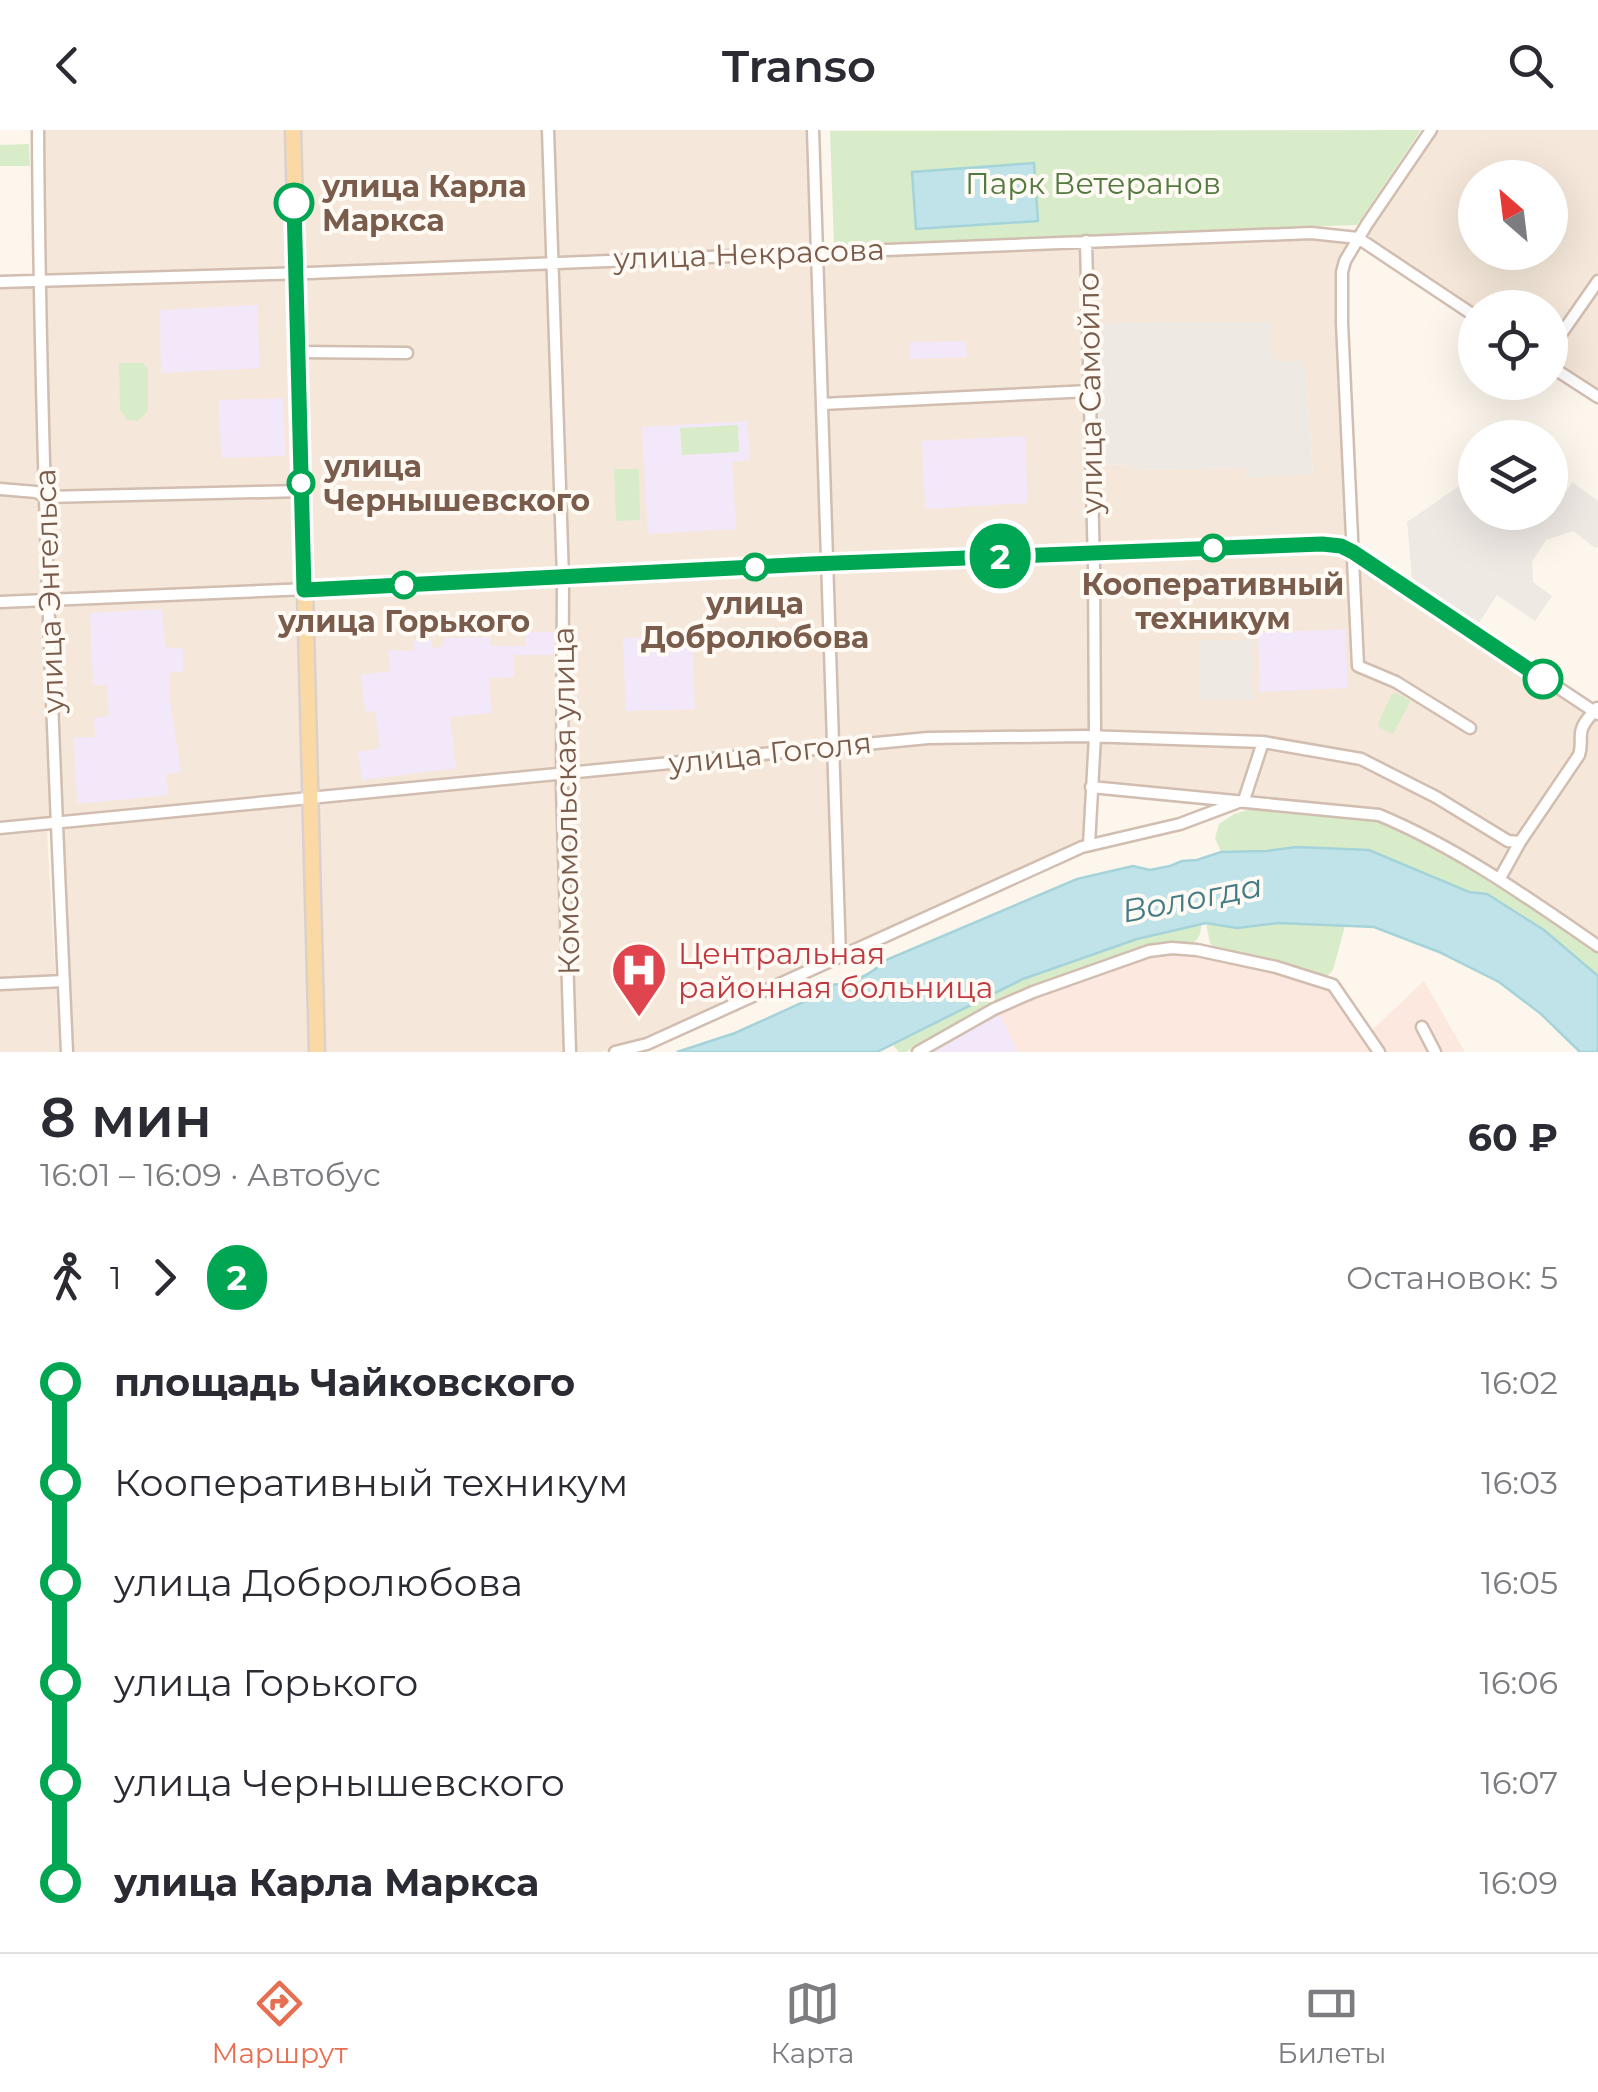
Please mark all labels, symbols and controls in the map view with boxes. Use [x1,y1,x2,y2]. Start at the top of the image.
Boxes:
icon: back [40,38,95,93]
text: Transo [722,38,876,93]
icon: search [1503,38,1558,93]
north arrow [1458,160,1568,270]
map controls [1458,160,1568,530]
park label: Парк Ветеранов [965,165,1221,202]
place label: улица Карла Маркса [321,168,527,239]
marker: улица Карла Маркса [275,184,313,222]
street label: улица Некрасова [612,231,885,277]
street label: улица Самойло [1069,272,1111,515]
button: locate [1458,290,1568,400]
button: layers [1458,420,1568,530]
place label: улица Чернышевского [323,448,590,519]
street label: улица Энгельса [26,468,72,715]
marker: улица Чернышевского [288,470,314,496]
line badge: 2 [968,524,1032,588]
text: 2 [990,535,1010,578]
marker: Кооперативный техникум [1200,535,1226,561]
marker: улица Добролюбова [742,554,768,580]
place label: Кооперативный техникум [1082,566,1344,637]
marker: улица Горького [391,572,417,598]
place label: улица Добролюбова [641,585,869,656]
place label: улица Горького [277,603,530,640]
street label: Комсомольская улица [544,627,588,975]
unlabelled marker [1524,660,1562,698]
street label: улица Гоголя [666,724,873,782]
water label: Вологда [1119,865,1265,931]
place label: Центральная районная больница [678,935,993,1006]
hospital icon: Центральная районная больница [609,940,669,1019]
text: 8 мин [40,1084,212,1151]
text: 60 ₽ [1468,1114,1558,1161]
text: 16:01 – 16:09 · Автобус [40,1155,381,1194]
icon: walk [40,1250,95,1305]
icon: forward [137,1250,192,1305]
text: 2 [227,1256,247,1299]
text: 1 [110,1258,122,1297]
text: Остановок: 5 [1346,1258,1558,1297]
text: площадь Чайковского [114,1359,575,1406]
text: 16:02 [1481,1363,1558,1402]
text: Кооперативный техникум [114,1459,628,1506]
text: 16:03 [1481,1463,1558,1502]
text: улица Добролюбова [114,1559,523,1606]
text: 16:05 [1481,1563,1558,1602]
text: улица Горького [114,1659,418,1706]
text: 16:06 [1480,1663,1558,1702]
text: улица Чернышевского [114,1759,565,1806]
text: 16:07 [1480,1763,1558,1802]
text: улица Карла Маркса [114,1859,539,1906]
text: 16:09 [1480,1863,1558,1902]
tab: Маршрут [211,1976,348,2070]
tab: Карта [771,1976,854,2070]
tab: Билеты [1277,1976,1387,2070]

